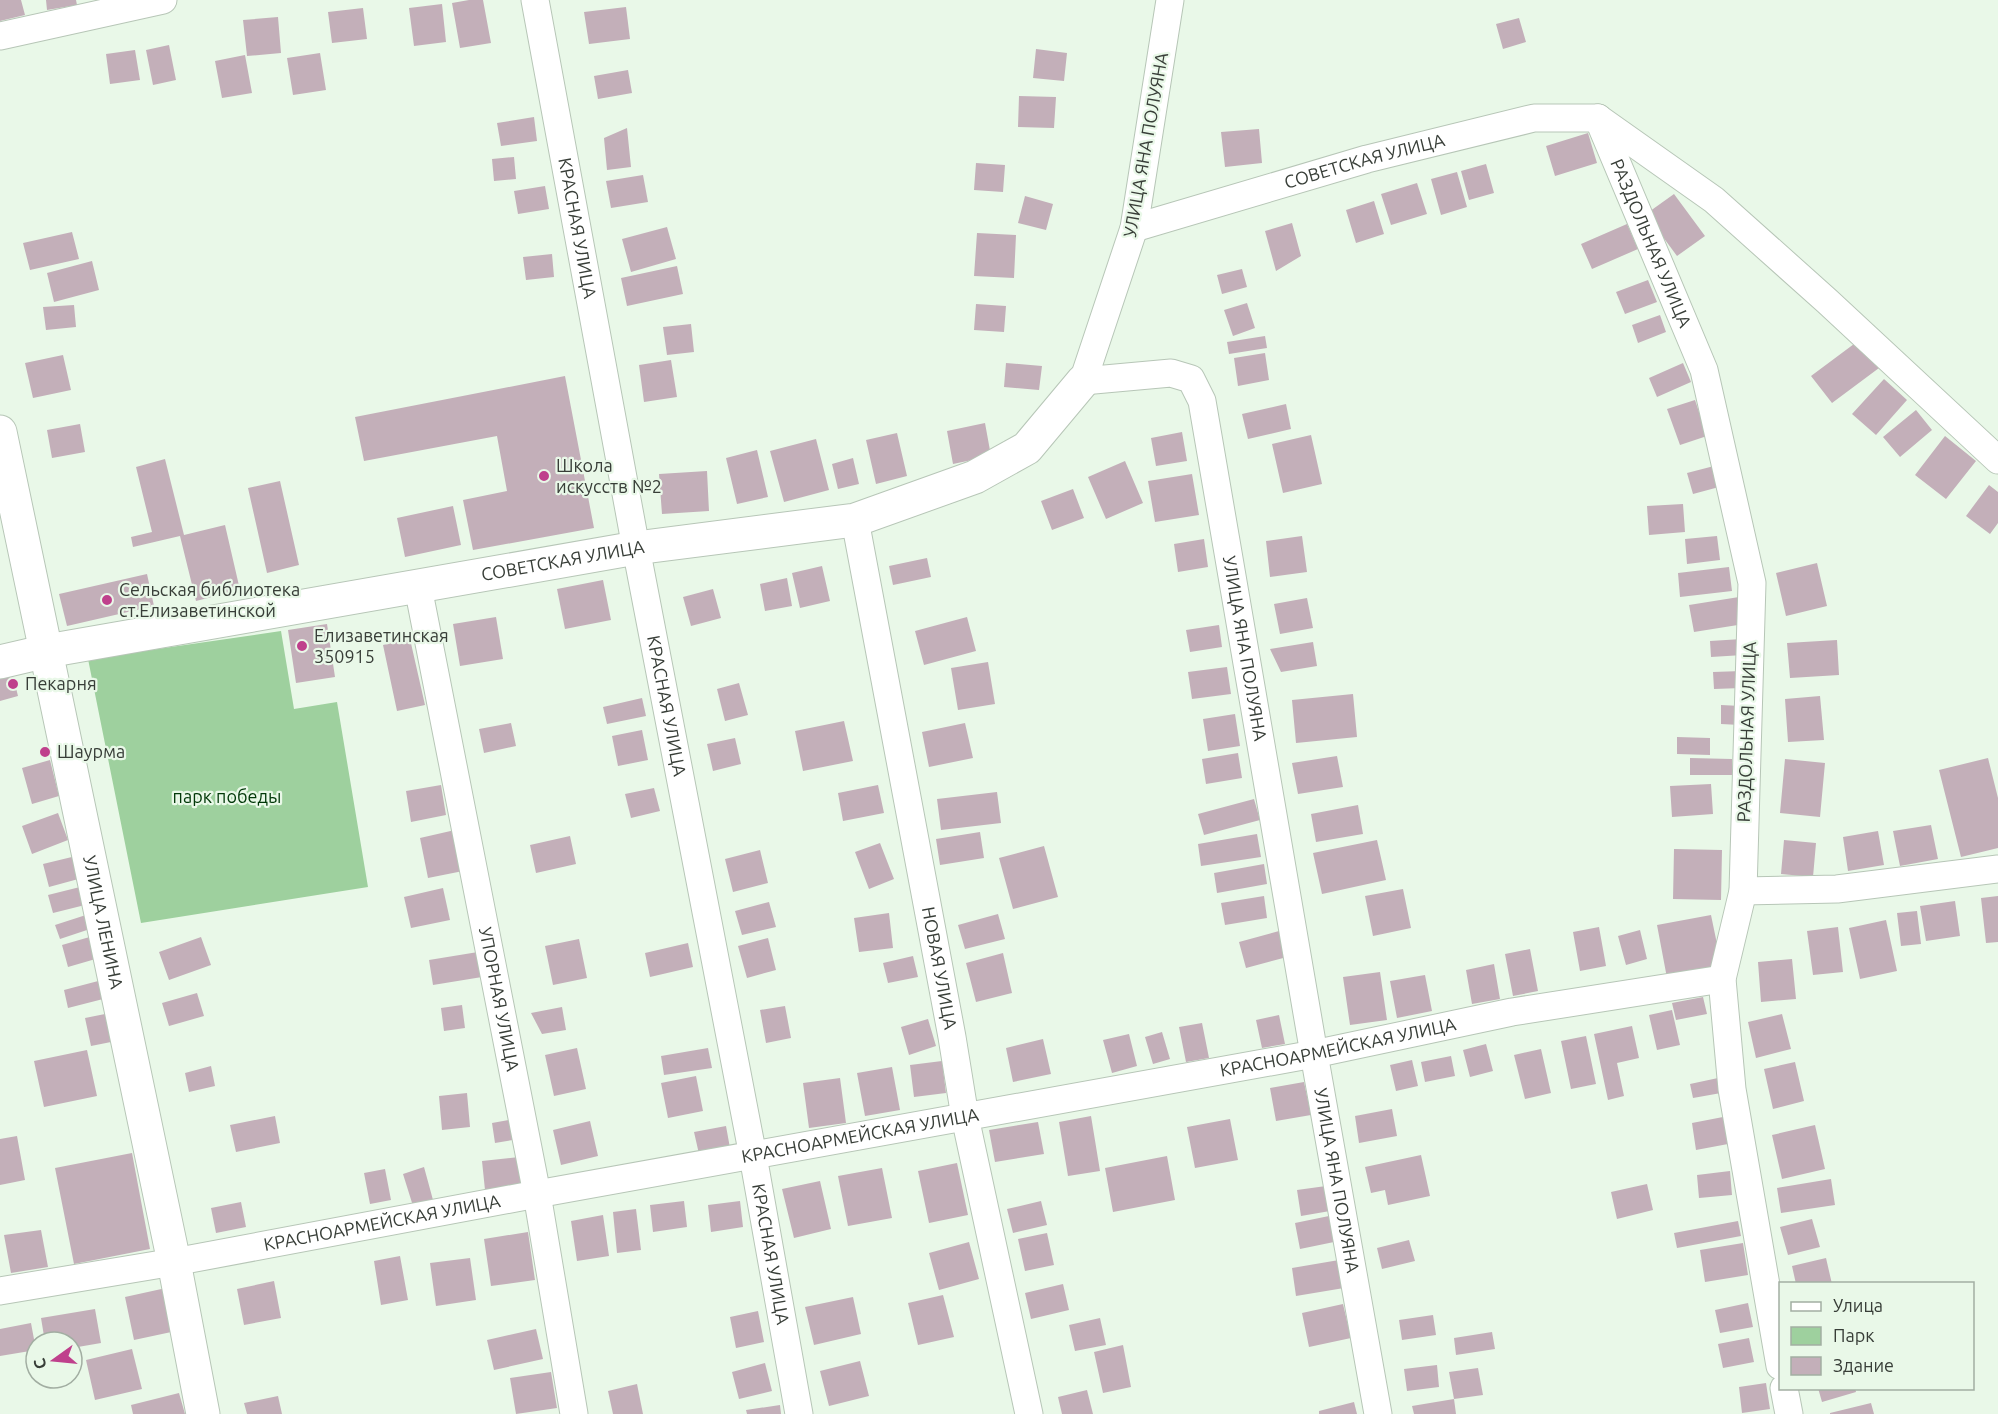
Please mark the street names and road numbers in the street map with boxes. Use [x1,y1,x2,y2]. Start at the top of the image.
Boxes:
street label: УЛИЦА ЯНА ПОЛУЯНА [1119,51,1171,239]
street label: СОВЕТСКАЯ УЛИЦА [1282,129,1447,192]
street label: КРАСНАЯ УЛИЦА [555,156,601,300]
street label: РАЗДОЛЬНАЯ УЛИЦА [1607,156,1696,331]
street label: СОВЕТСКАЯ УЛИЦА [480,536,646,584]
street label: УЛИЦА ЯНА ПОЛУЯНА [1220,554,1271,743]
street label: КРАСНАЯ УЛИЦА [644,634,691,778]
street label: РАЗДОЛЬНАЯ УЛИЦА [1733,641,1759,823]
street label: УЛИЦА ЛЕНИНА [80,854,128,991]
street label: НОВАЯ УЛИЦА [919,905,961,1031]
street label: УПОРНАЯ УЛИЦА [476,925,524,1073]
street label: КРАСНОАРМЕЙСКАЯ УЛИЦА [1218,1013,1458,1080]
street label: УЛИЦА ЯНА ПОЛУЯНА [1311,1086,1364,1275]
street label: КРАСНОАРМЕЙСКАЯ УЛИЦА [740,1104,980,1166]
street label: КРАСНАЯ УЛИЦА [749,1182,794,1326]
street label: КРАСНОАРМЕЙСКАЯ УЛИЦА [262,1190,502,1254]

